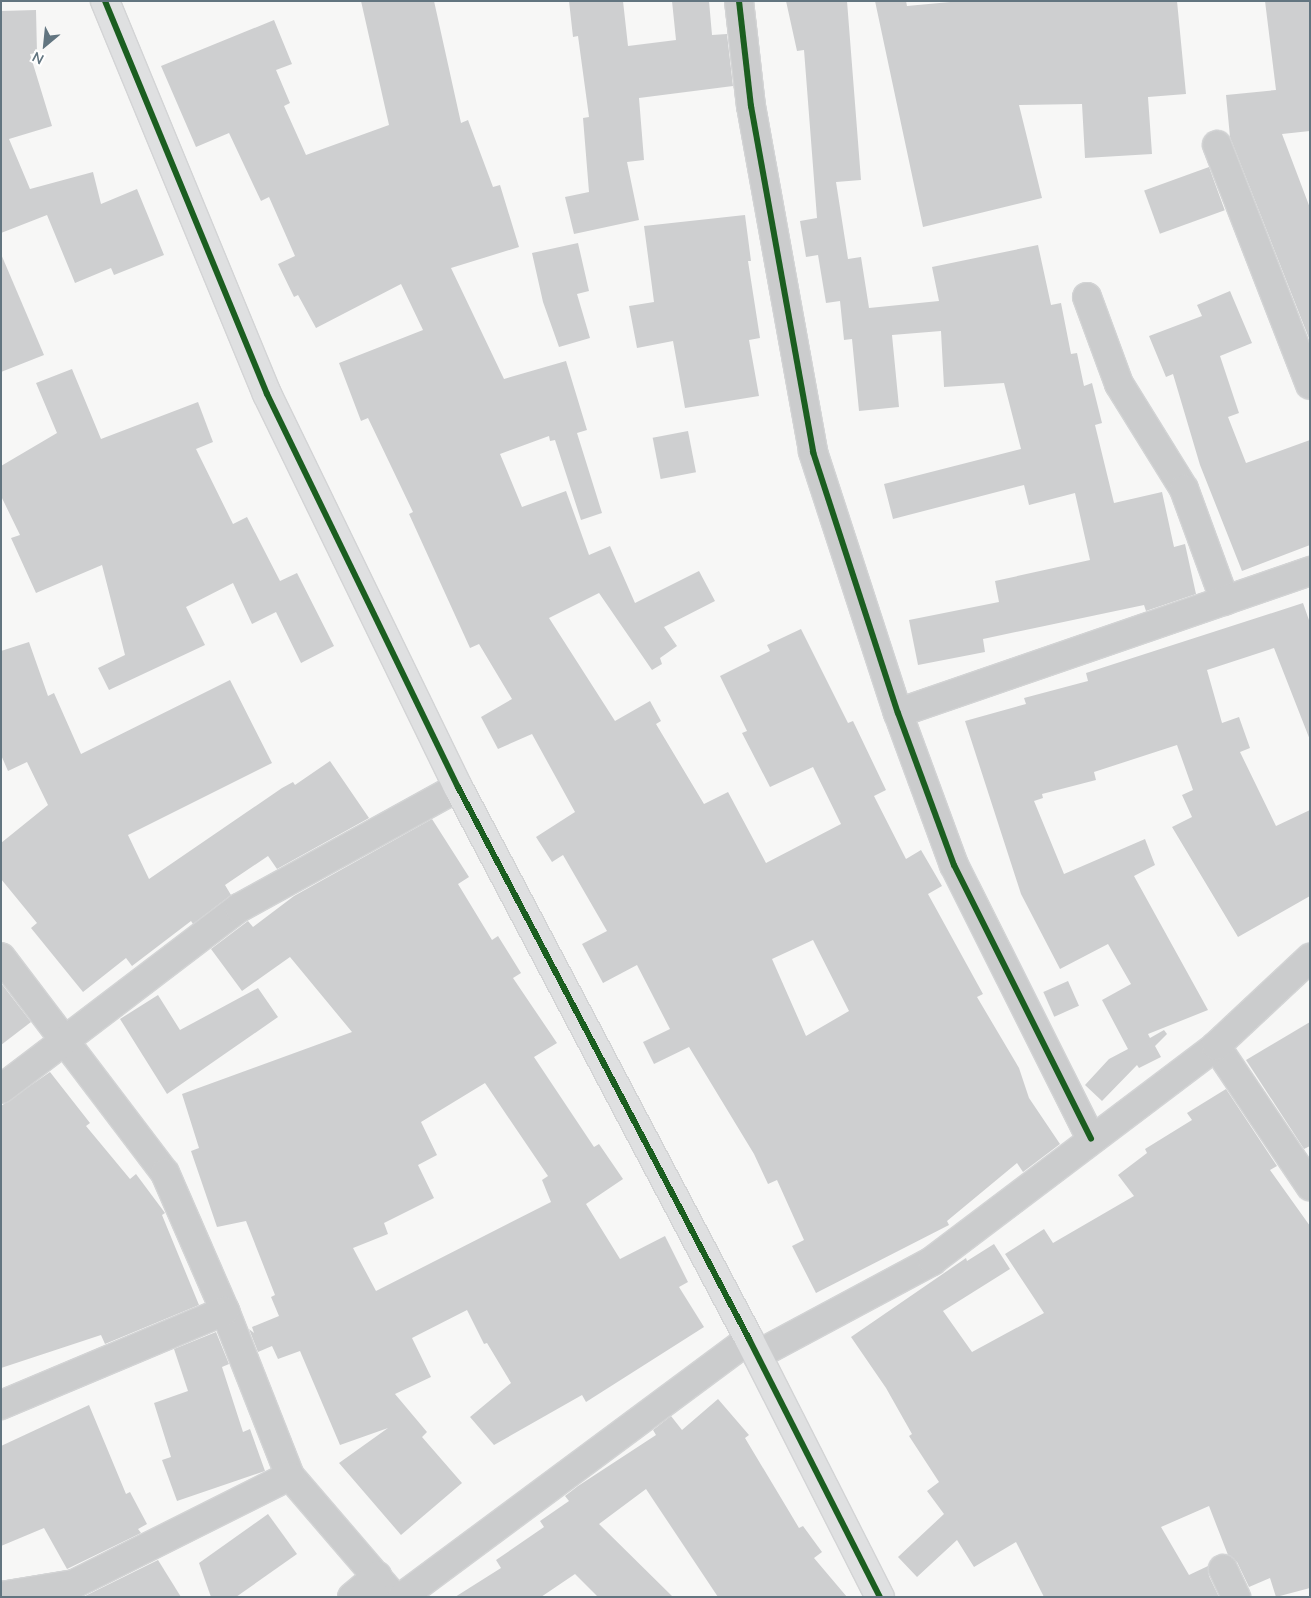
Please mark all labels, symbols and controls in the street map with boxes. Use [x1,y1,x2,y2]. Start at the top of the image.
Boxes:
north arrow [20,20,70,70]
text: N [29,48,47,69]

